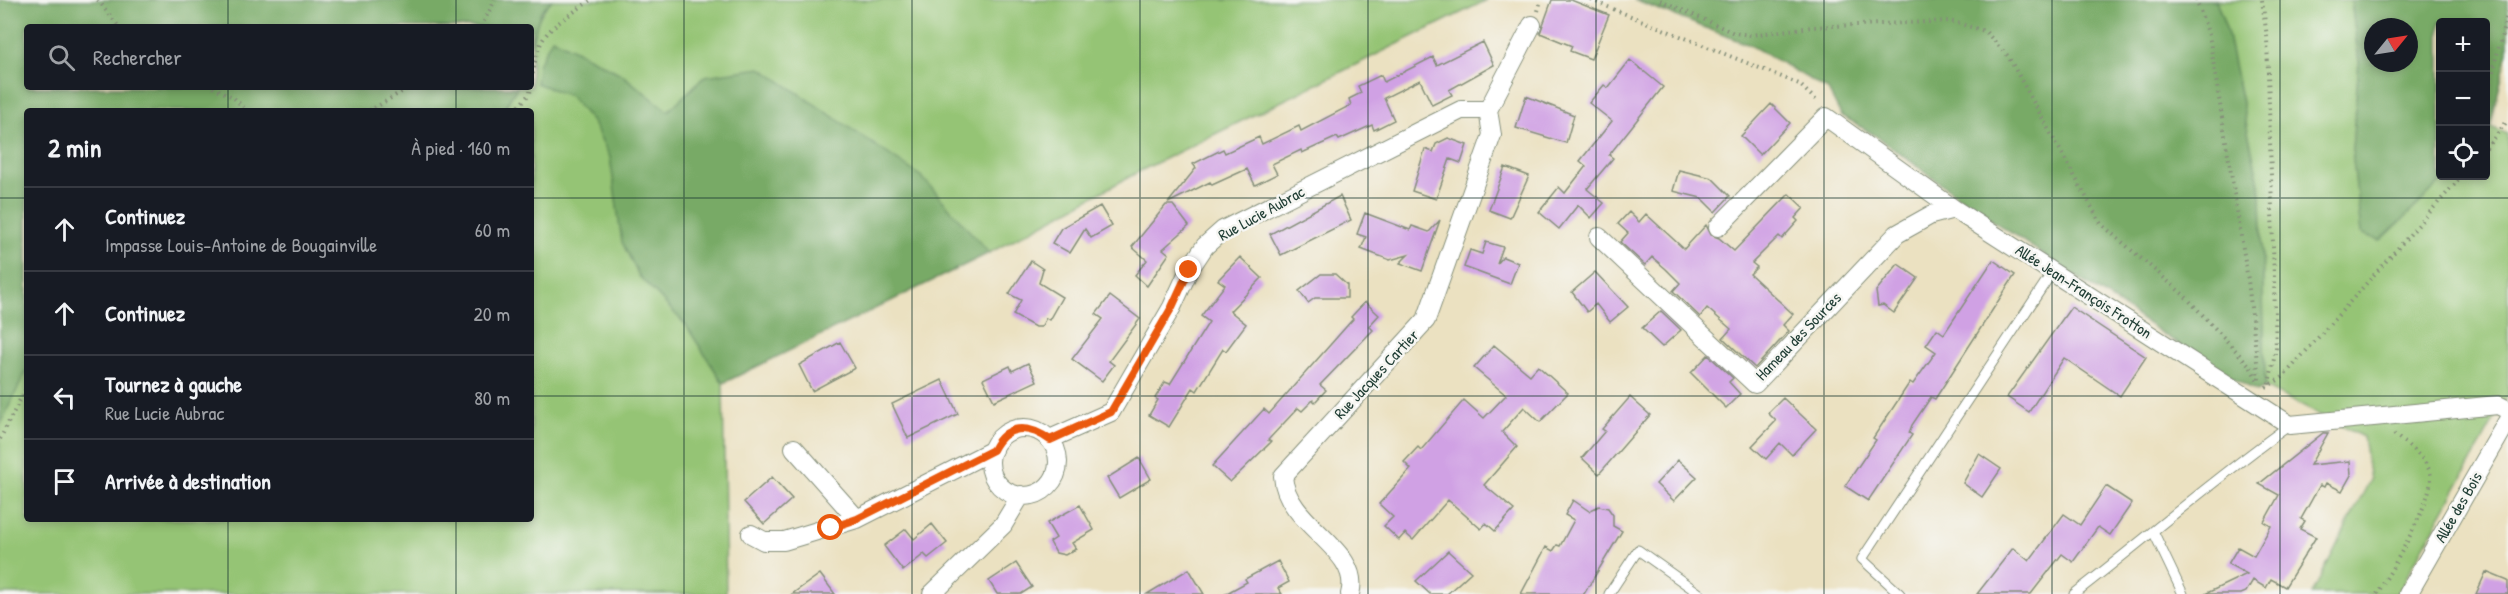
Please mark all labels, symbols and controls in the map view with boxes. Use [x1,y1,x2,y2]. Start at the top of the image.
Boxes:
north arrow [2364,18,2418,72]
map controls [2436,18,2490,180]
button: + [2436,18,2490,72]
search box [24,24,534,90]
icon: search [45,41,78,74]
text: Rechercher [93,42,182,72]
button: − [2436,72,2490,126]
button: locate [2436,126,2490,180]
text: 2 min [48,130,101,165]
text: À pied · 160 m [411,134,510,161]
street label: Rue Lucie Aubrac [1214,180,1309,246]
text: Continuez [105,201,185,231]
icon: ahead [48,213,81,246]
text: 60 m [475,216,510,243]
text: Impasse Louis-Antoine de Bougainville [105,231,377,258]
street label: Allée Jean-François Frotton [2012,239,2156,343]
route end [1175,256,1201,282]
street label: Hameau des Sources [1750,287,1846,385]
icon: ahead [48,297,81,330]
text: Continuez [105,298,185,328]
text: 20 m [473,300,510,327]
street label: Rue Jacques Cartier [1329,324,1423,424]
text: Tournez à gauche [105,369,242,399]
icon: left [48,381,81,414]
text: 80 m [474,384,510,411]
text: Rue Lucie Aubrac [105,399,224,426]
icon: arrive [48,465,81,498]
text: Arrivée à destination [105,466,271,496]
street label: Allée des Bois [2429,468,2487,546]
route start [817,514,843,540]

